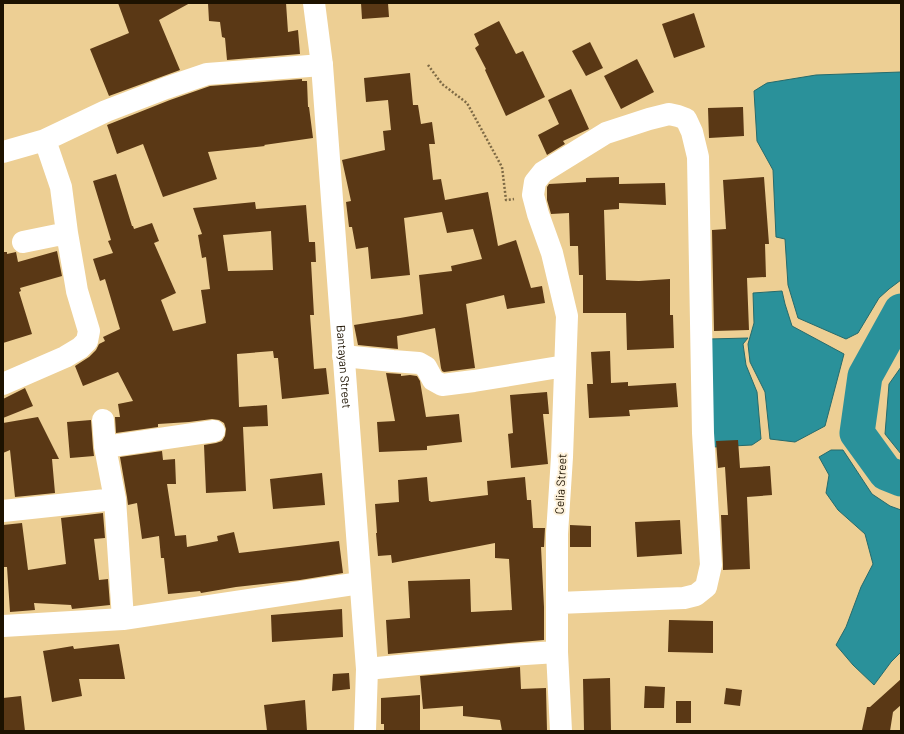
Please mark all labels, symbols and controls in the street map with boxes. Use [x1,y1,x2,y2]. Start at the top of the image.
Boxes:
street label: Bantayan Street [334,324,355,409]
street label: Celia Street [551,453,569,515]

